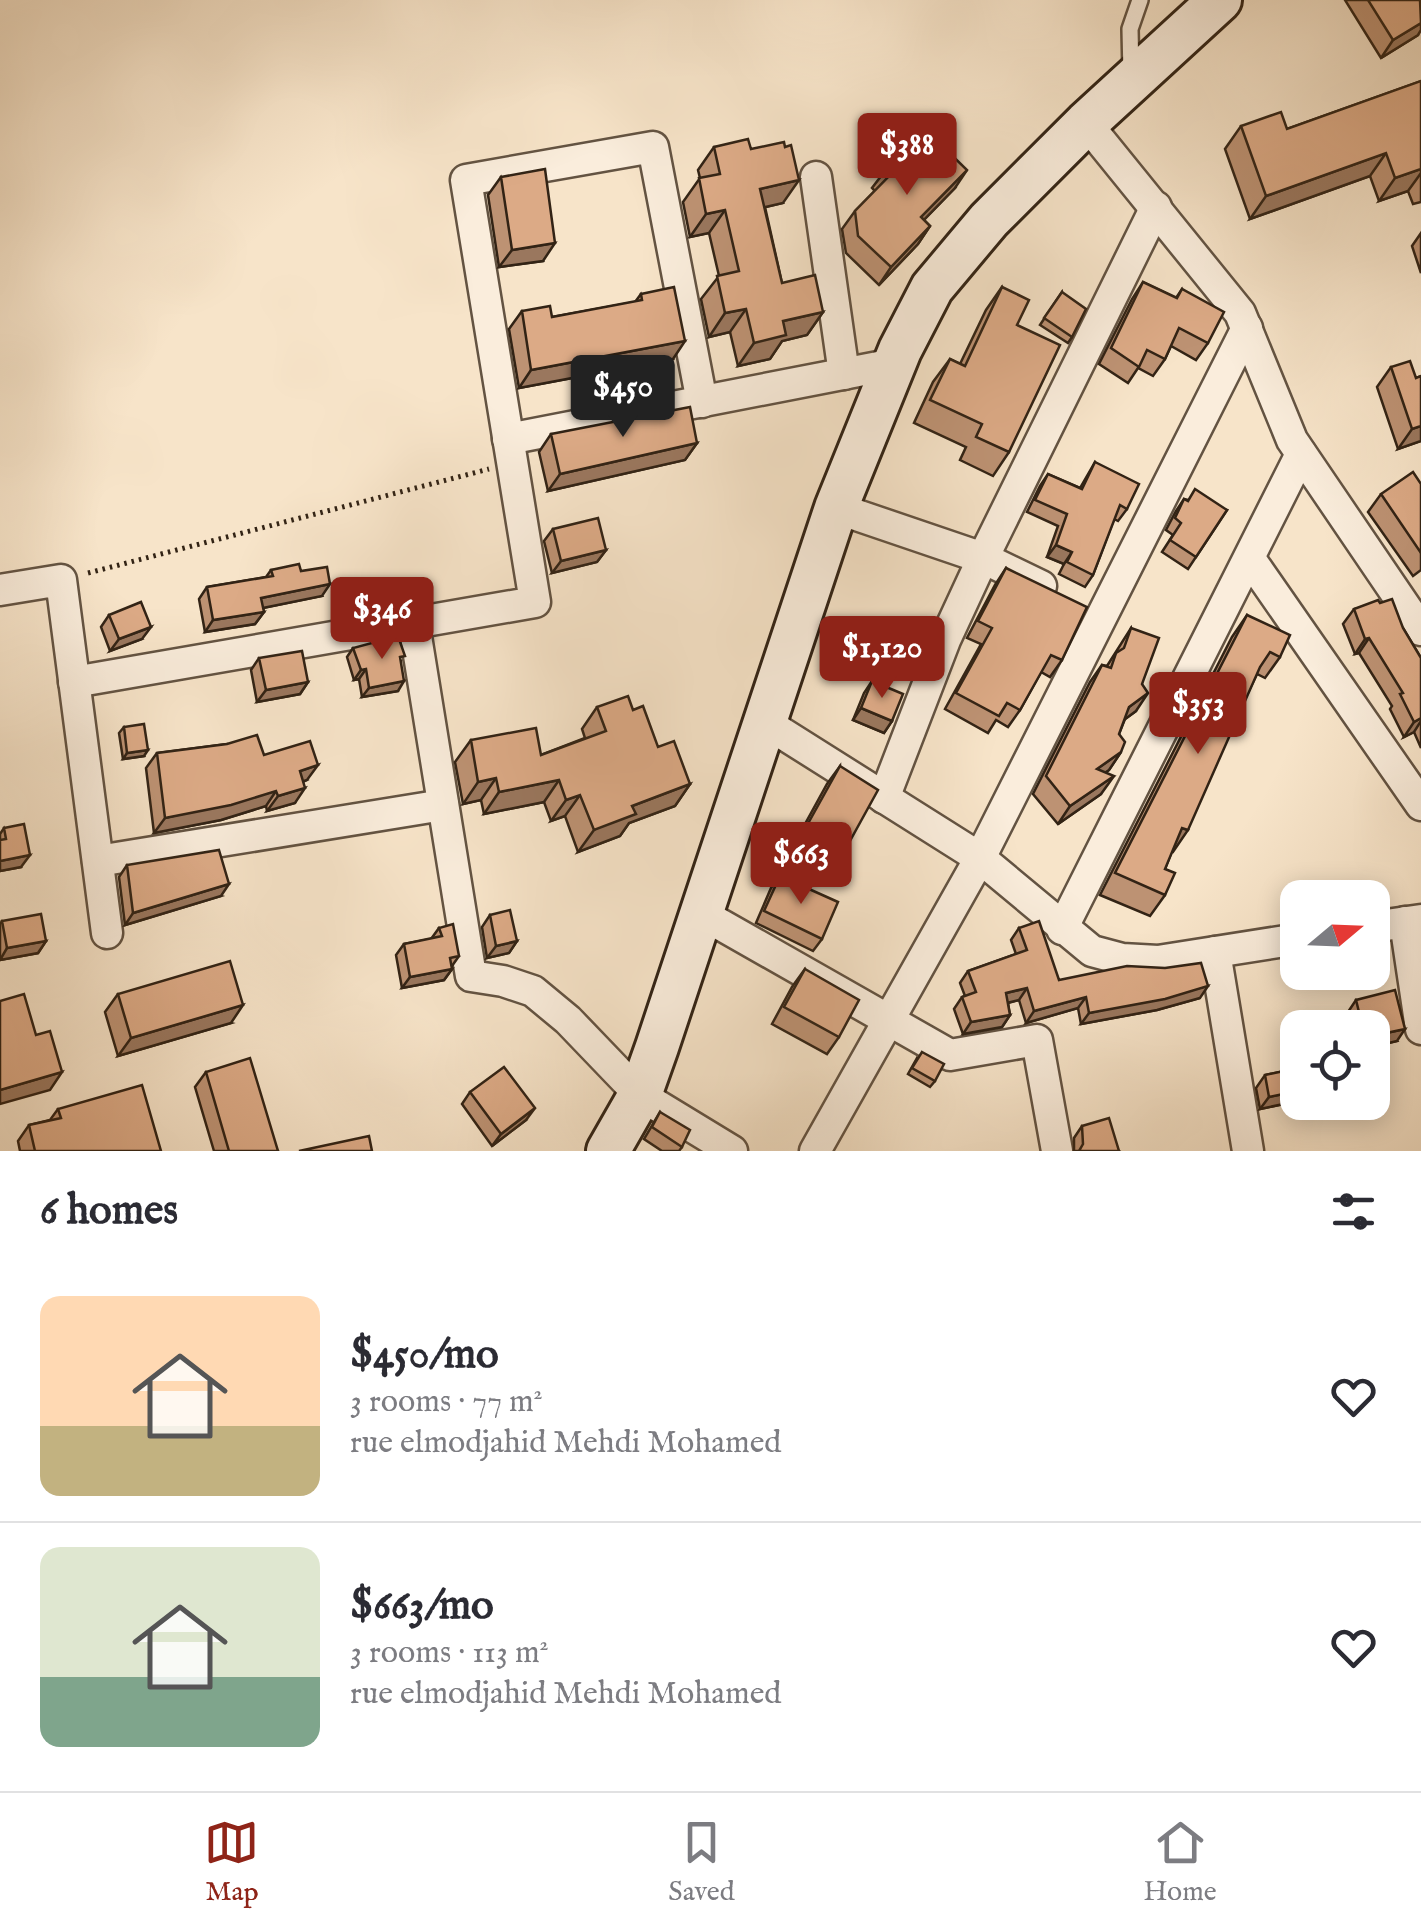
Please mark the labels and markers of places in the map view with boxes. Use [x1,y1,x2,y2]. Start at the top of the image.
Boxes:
pin: $388 [848,113,966,198]
pin: $450 [564,355,682,440]
pin: $346 [323,577,441,662]
pin: $1,120 [801,616,963,701]
pin: $353 [1139,672,1257,757]
pin: $663 [742,822,860,907]

